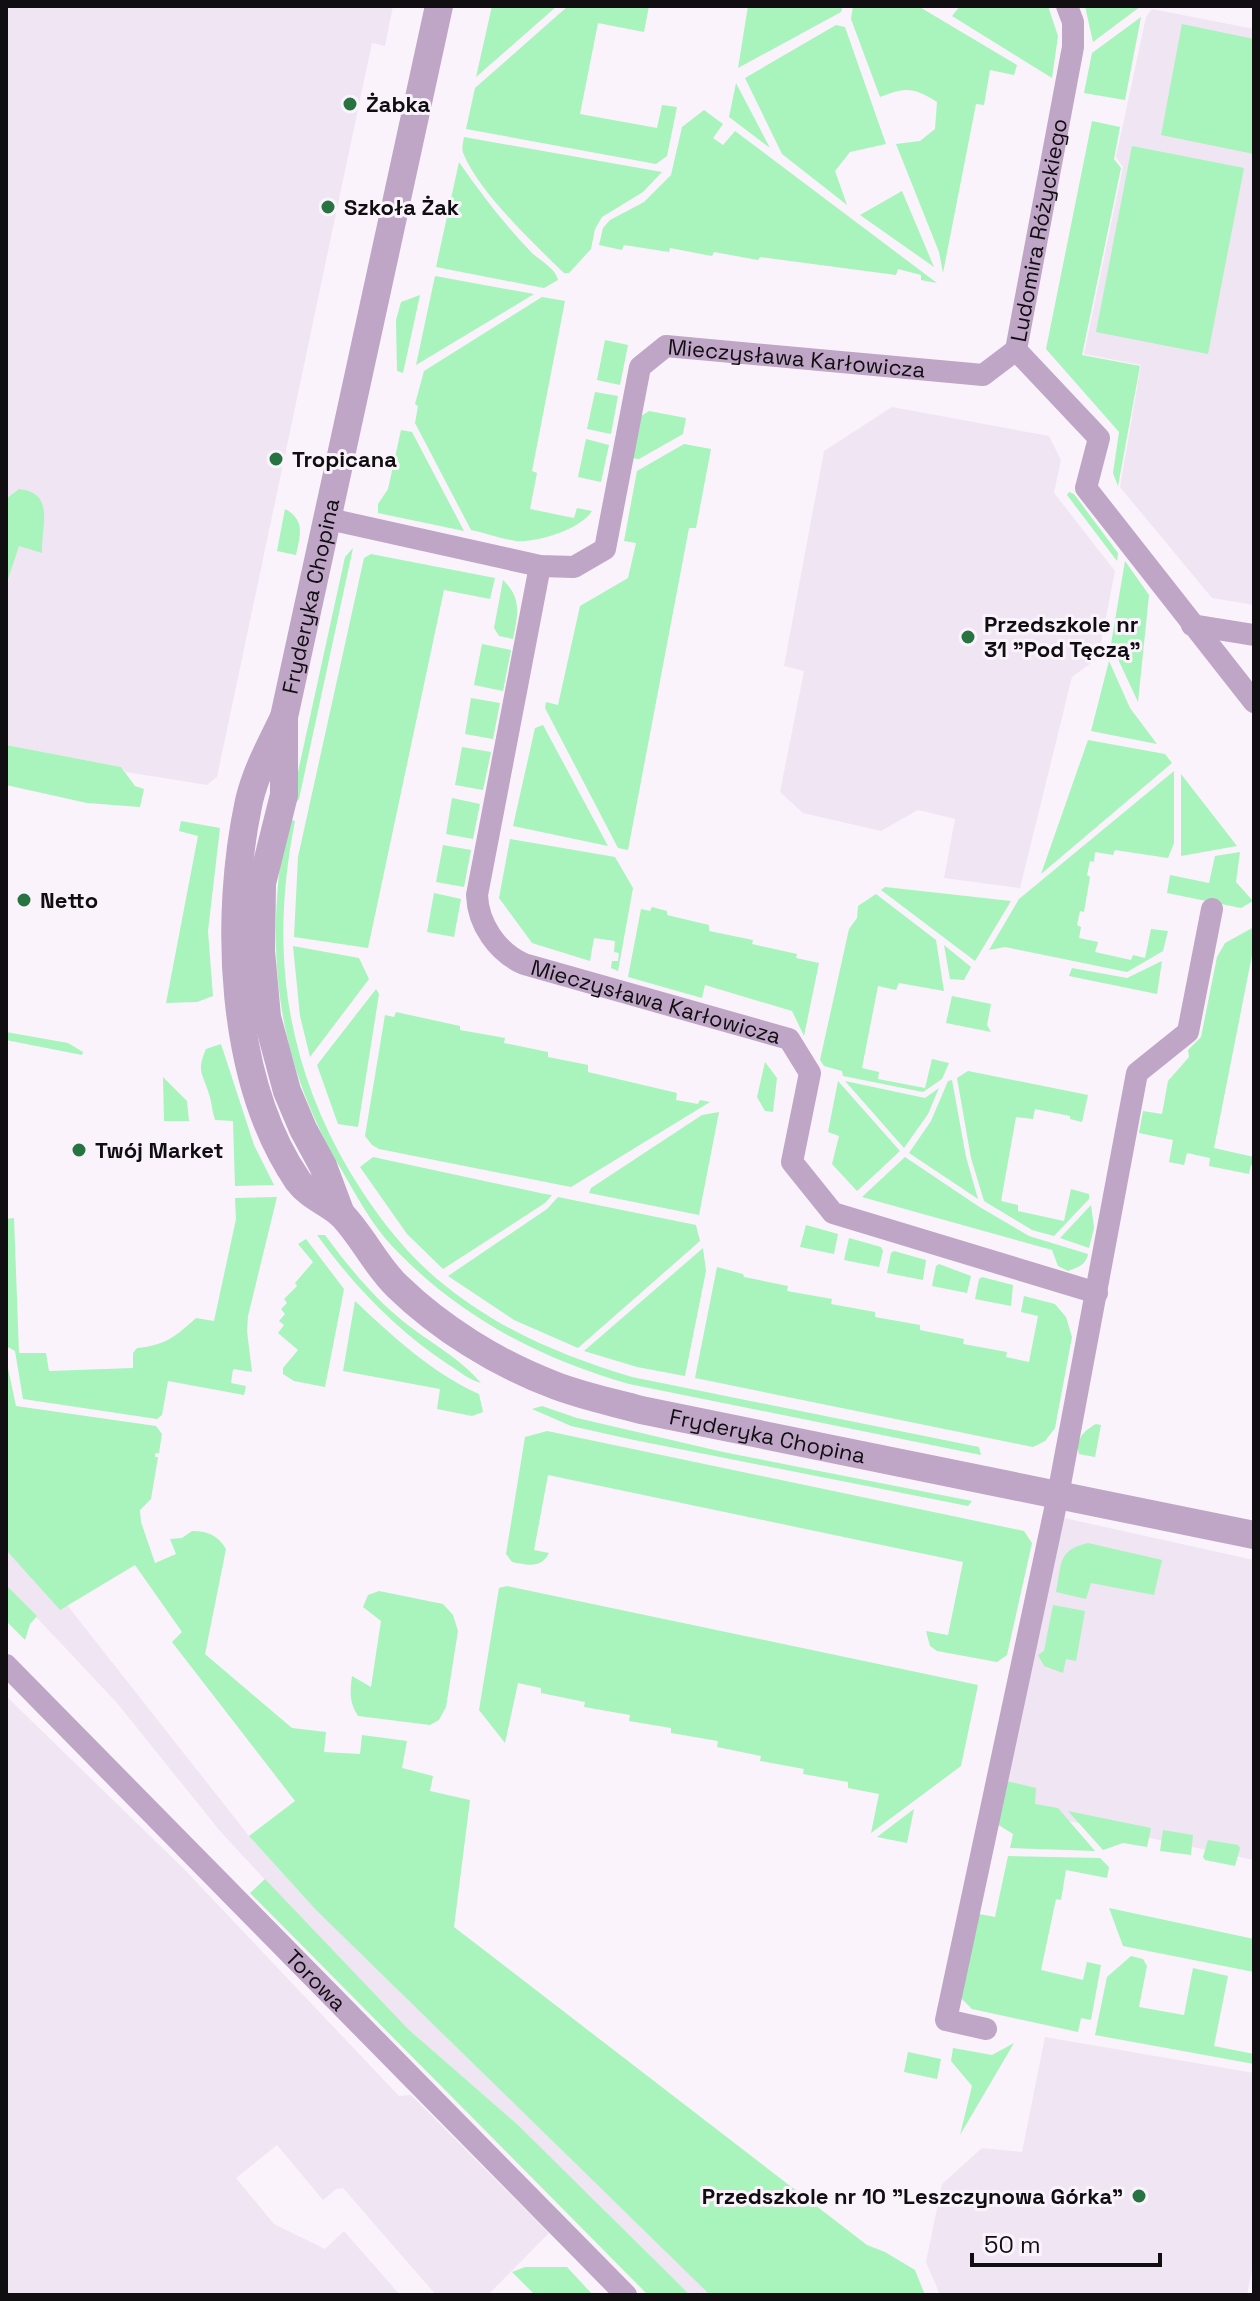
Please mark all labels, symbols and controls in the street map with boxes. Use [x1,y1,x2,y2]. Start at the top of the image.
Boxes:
place label: Żabka [366,90,431,118]
marker: Żabka [341,95,359,113]
street label: Ludomira Różyckiego [1004,116,1073,344]
place label: Szkoła Żak [344,193,460,221]
marker: Szkoła Żak [319,198,337,216]
street label: Mieczysława Karłowicza [667,332,927,384]
place label: Tropicana [292,445,397,473]
marker: Tropicana [267,450,285,468]
street label: Fryderyka Chopina [275,495,345,696]
place label: Przedszkole nr 31 "Pod Tęczą" [984,610,1140,663]
marker: Przedszkole nr 31 "Pod Tęczą" [959,628,977,646]
place label: Netto [40,886,98,914]
marker: Netto [15,891,33,909]
street label: Mieczysława Karłowicza [528,953,785,1050]
place label: Twój Market [95,1136,224,1164]
marker: Twój Market [70,1141,88,1159]
street label: Fryderyka Chopina [667,1402,868,1470]
street label: Torowa [279,1943,353,2017]
place label: Przedszkole nr 10 "Leszczynowa Górka" [702,2182,1123,2210]
marker: Przedszkole nr 10 "Leszczynowa Górka" [1130,2187,1148,2205]
scale bar [972,2217,1160,2267]
text: 50 m [984,2229,1041,2260]

